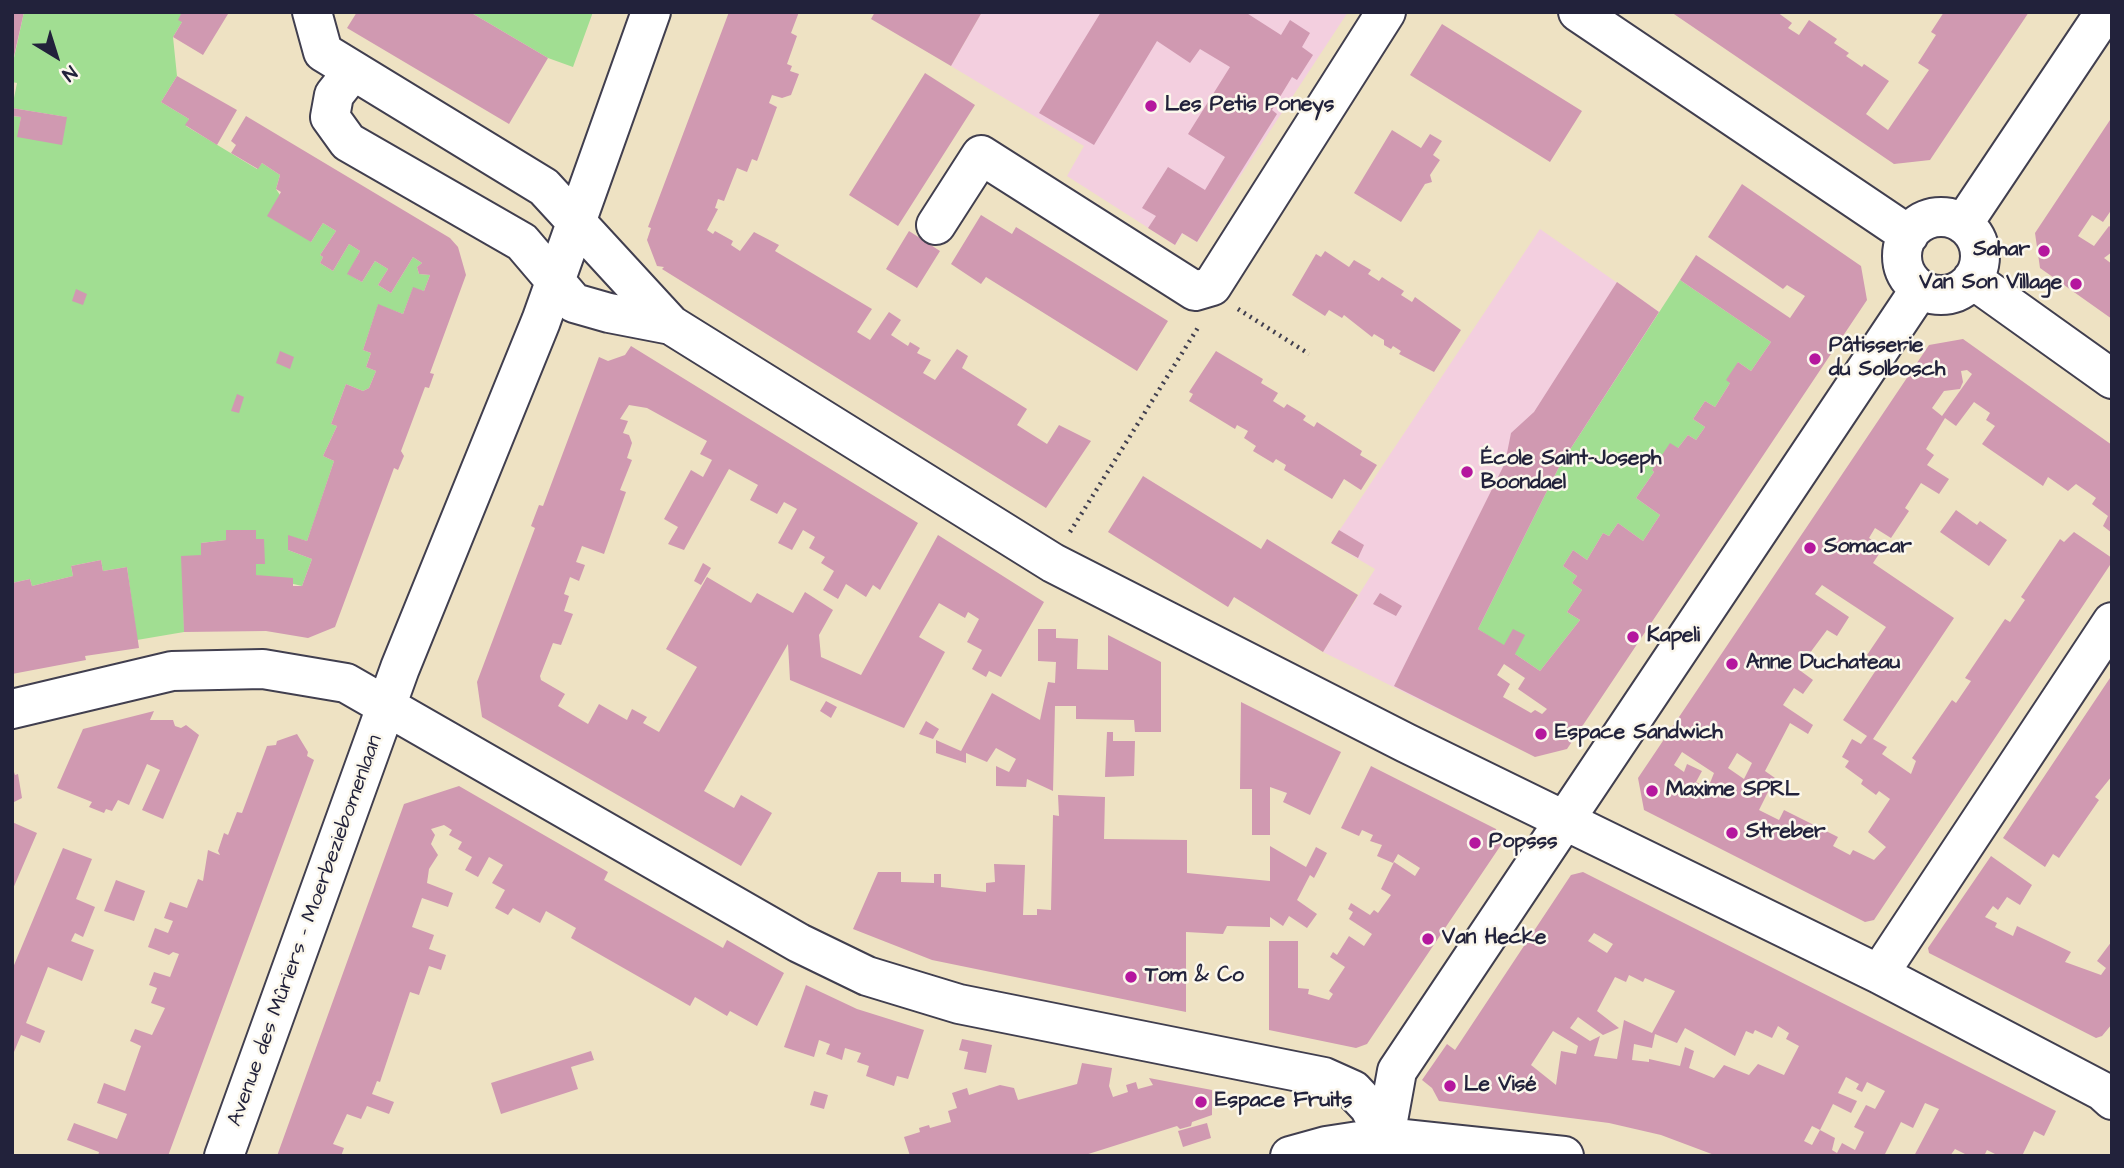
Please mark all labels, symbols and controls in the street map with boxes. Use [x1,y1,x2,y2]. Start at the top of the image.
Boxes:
north arrow [21,21,91,91]
text: N [56,59,82,87]
place label: Les Petis Poneys [1165,93,1334,119]
marker: Les Petis Poneys [1143,98,1159,114]
place label: Sahar [1973,238,2030,264]
marker: Sahar [2036,243,2052,259]
place label: Van Son Village [1919,271,2062,297]
marker: Van Son Village [2068,276,2084,292]
place label: Pâtisserie du Solbosch [1829,334,1945,384]
marker: Pâtisserie du Solbosch [1807,351,1823,367]
place label: École Saint-Joseph Boondael [1481,447,1661,497]
marker: École Saint-Joseph Boondael [1459,464,1475,480]
place label: Somacar [1824,535,1912,561]
marker: Somacar [1802,540,1818,556]
place label: Kapeli [1647,624,1700,650]
marker: Kapeli [1625,629,1641,645]
place label: Anne Duchateau [1746,651,1900,677]
marker: Anne Duchateau [1724,656,1740,672]
place label: Espace Sandwich [1555,721,1723,747]
marker: Espace Sandwich [1533,726,1549,742]
street label: Avenue des Mûriers - Moerbeziebomenlaan [223,732,389,1130]
place label: Maxime SPRL [1666,778,1800,804]
marker: Maxime SPRL [1644,783,1660,799]
place label: Streber [1746,820,1826,846]
marker: Streber [1724,825,1740,841]
place label: Popsss [1489,830,1558,856]
marker: Popsss [1467,835,1483,851]
place label: Van Hecke [1442,926,1546,952]
marker: Van Hecke [1420,931,1436,947]
place label: Tom & Co [1145,964,1244,990]
marker: Tom & Co [1123,969,1139,985]
place label: Le Visé [1464,1073,1537,1099]
marker: Le Visé [1442,1078,1458,1094]
place label: Espace Fruits [1215,1089,1352,1115]
marker: Espace Fruits [1193,1094,1209,1110]

